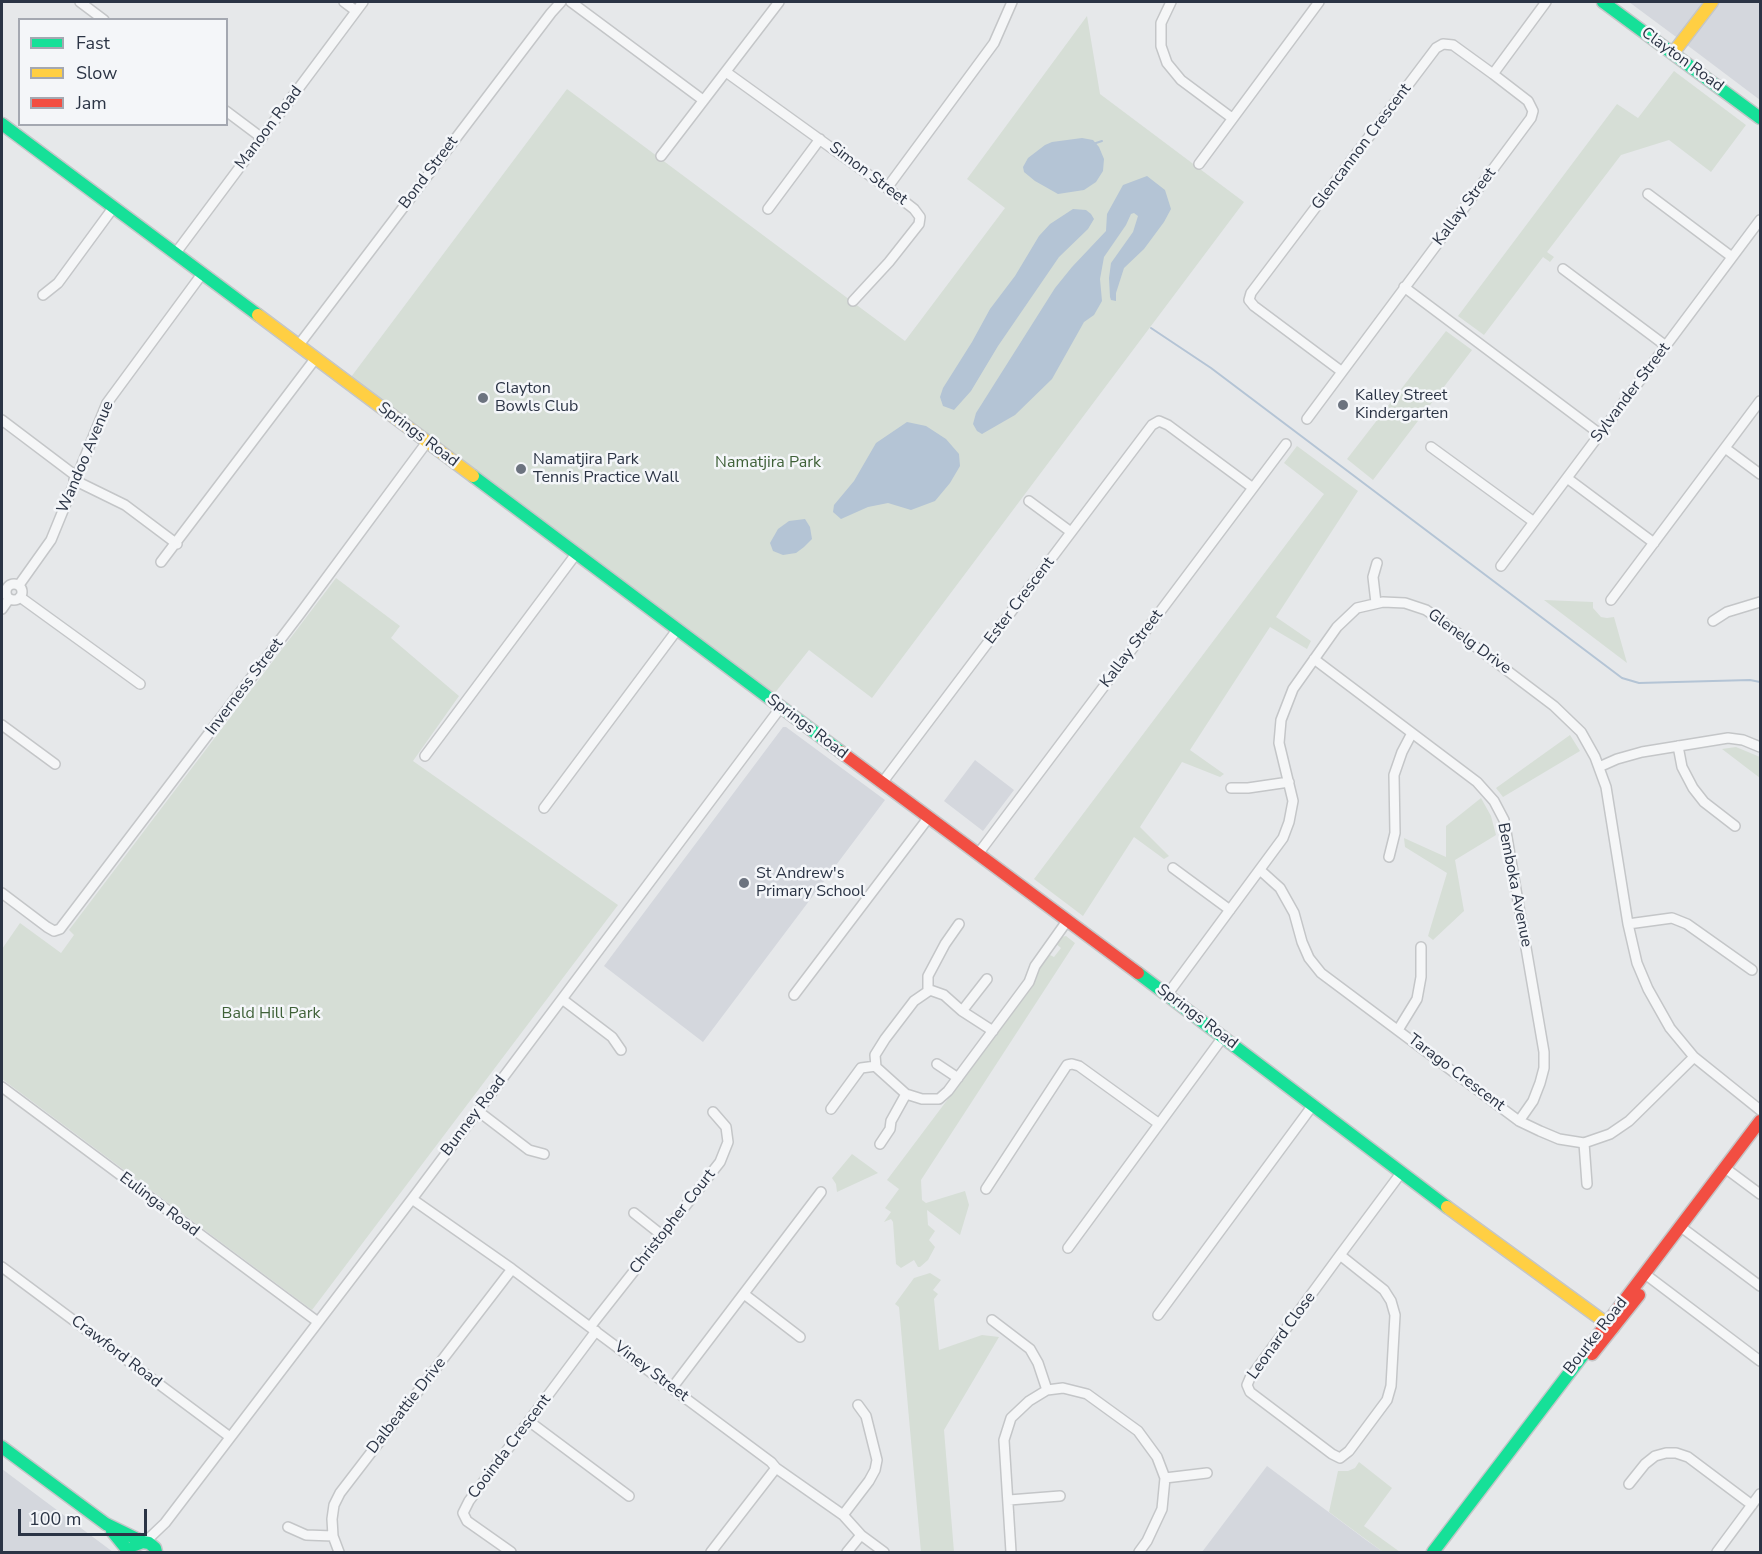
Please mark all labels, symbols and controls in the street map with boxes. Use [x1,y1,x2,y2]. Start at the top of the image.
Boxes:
legend [18,18,228,126]
street label: Clayton Road [1637,24,1727,96]
text: Fast [76,31,110,55]
text: Slow [76,61,117,85]
street label: Glencannon Crescent [1308,80,1416,214]
street label: Manoon Road [231,83,307,173]
text: Jam [76,91,107,115]
street label: Bond Street [395,133,463,213]
street label: Simon Street [825,138,911,210]
street label: Kallay Street [1430,164,1500,250]
street label: Sylvander Street [1587,340,1675,446]
place label: Clayton Bowls Club [495,379,578,417]
place label: Kalley Street Kindergarten [1355,386,1448,424]
marker: Clayton Bowls Club [476,391,490,405]
street label: Wandoo Avenue [54,398,118,516]
street label: Springs Road [374,398,462,472]
marker: Kalley Street Kindergarten [1336,398,1350,412]
place label: Namatjira Park Tennis Practice Wall [533,450,679,488]
park label: Namatjira Park [715,453,821,473]
marker: Namatjira Park Tennis Practice Wall [514,462,528,476]
street label: Ester Crescent [981,554,1059,648]
street label: Glenelg Drive [1424,605,1514,679]
street label: Kallay Street [1097,606,1167,692]
street label: Inverness Street [202,635,288,739]
street label: Springs Road [763,690,851,764]
street label: Bemboka Avenue [1493,821,1535,949]
place label: St Andrew's Primary School [756,864,865,902]
marker: St Andrew's Primary School [737,876,751,890]
street label: Springs Road [1153,980,1241,1054]
park label: Bald Hill Park [222,1004,320,1024]
street label: Tarago Crescent [1404,1030,1508,1116]
street label: Bunney Road [437,1072,511,1160]
street label: Christopher Court [626,1166,720,1278]
street label: Eulinga Road [115,1169,203,1241]
street label: Leonard Close [1244,1289,1320,1383]
street label: Bourke Road [1560,1294,1632,1378]
street label: Crawford Road [67,1312,165,1392]
street label: Viney Street [610,1338,692,1406]
street label: Dalbeattie Drive [364,1354,450,1458]
street label: Cooinda Crescent [464,1391,556,1503]
scale bar [21,1497,150,1535]
text: 100 m [29,1507,81,1531]

